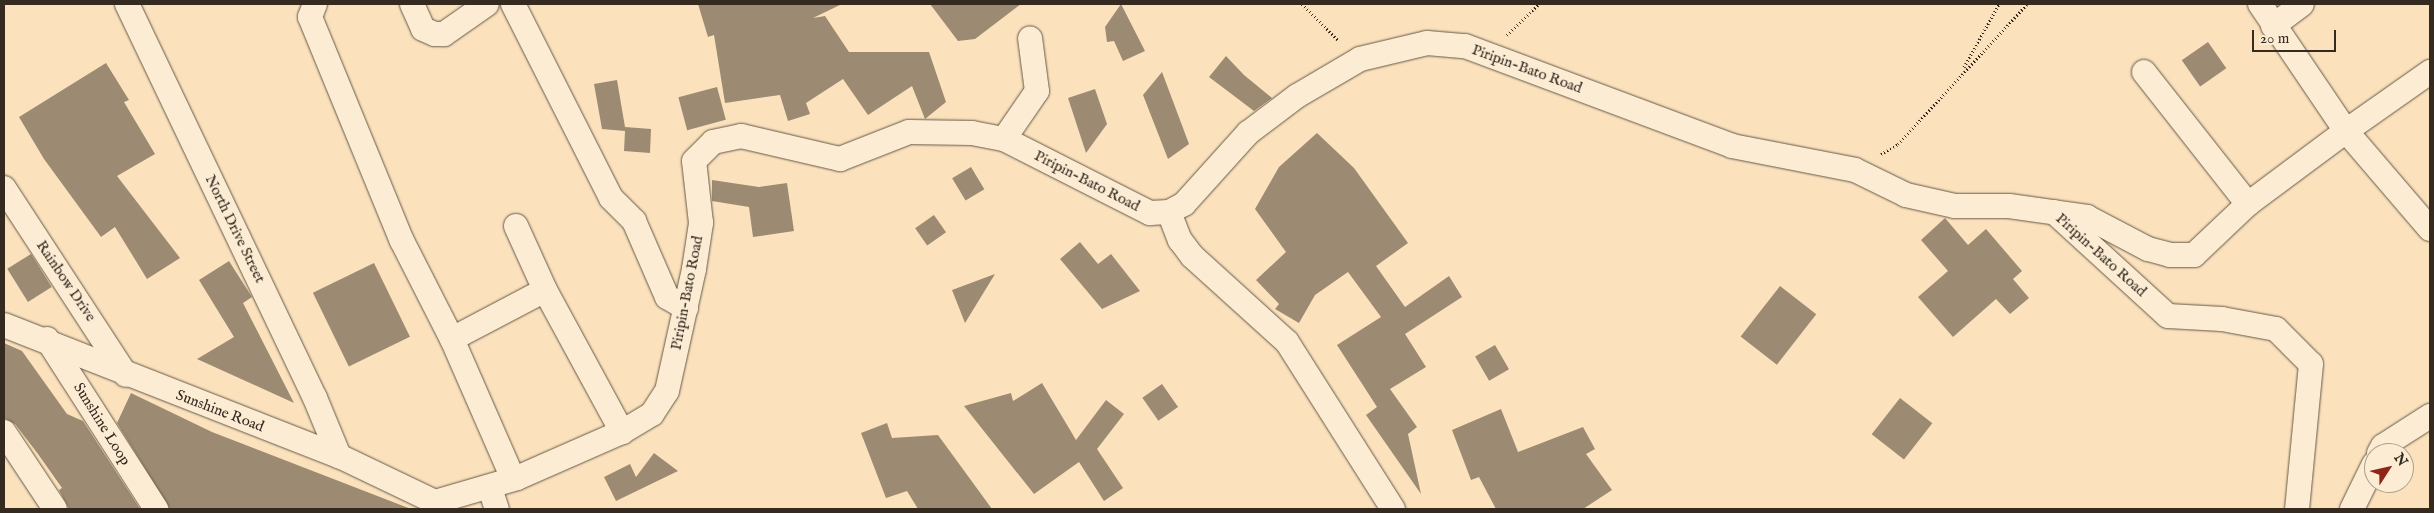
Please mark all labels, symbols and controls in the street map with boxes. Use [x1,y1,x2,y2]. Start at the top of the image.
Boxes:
scale bar [2254,20,2338,52]
text: 20 m [2260,29,2289,48]
street label: Piripin-Bato Road [1469,41,1585,97]
street label: Piripin-Bato Road [1031,147,1143,215]
street label: North Drive Street [201,172,269,286]
street label: Piripin-Bato Road [2052,210,2150,300]
street label: Piripin-Bato Road [667,234,707,352]
street label: Rainbow Drive [32,237,100,325]
street label: Sunshine Loop [69,379,135,469]
street label: Sunshine Road [173,386,267,436]
north arrow [2364,443,2414,493]
text: N [2390,450,2411,470]

